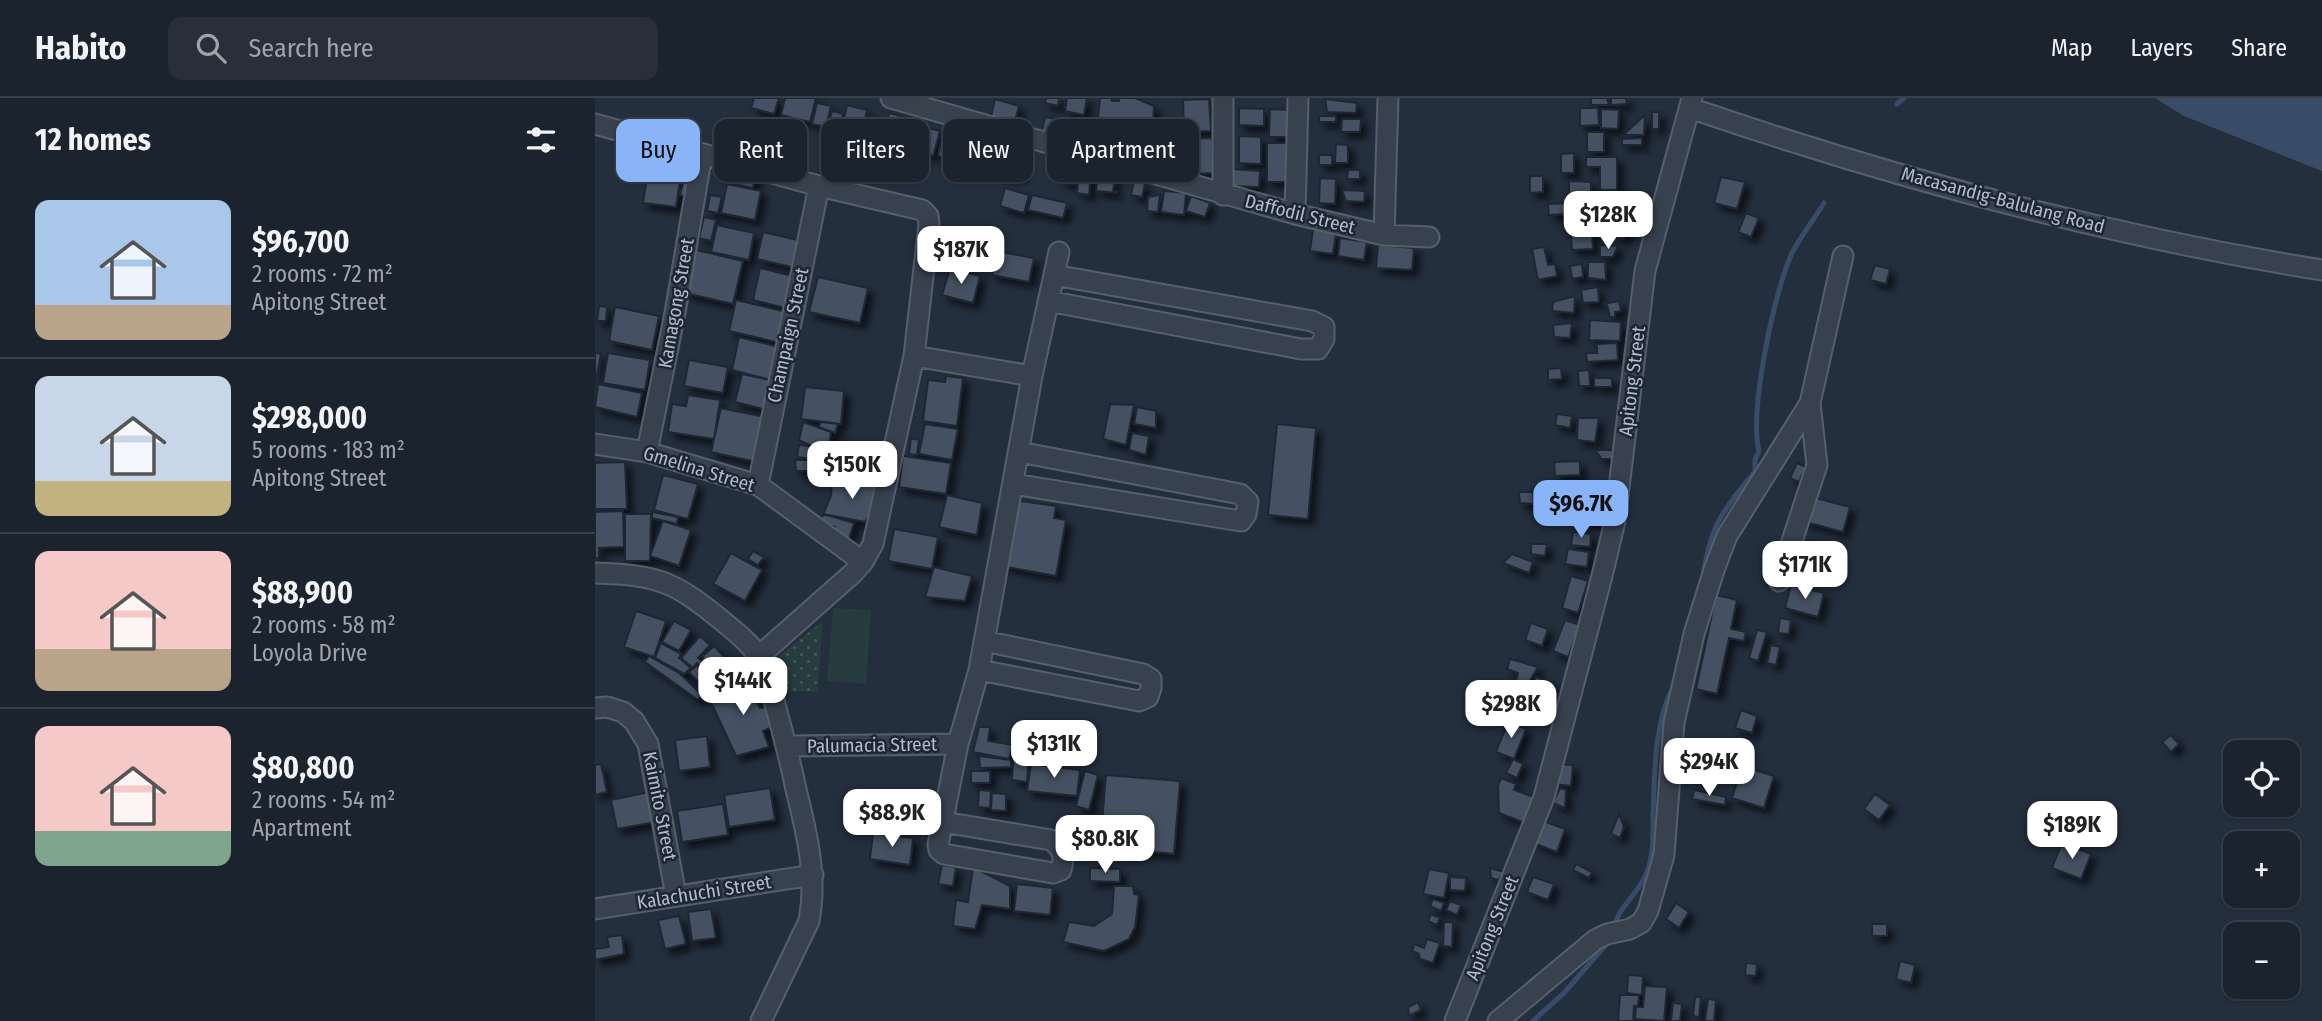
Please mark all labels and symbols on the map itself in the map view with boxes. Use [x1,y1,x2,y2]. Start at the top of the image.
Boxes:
street label: Macasandig-Balulang Road [1899,162,2107,238]
street label: Daffodil Street [1243,189,1358,239]
pin: $128K [1559,192,1657,251]
pin: $187K [912,226,1010,286]
street label: Kamagong Street [653,235,699,370]
street label: Champaign Street [762,265,814,405]
street label: Apitong Street [1614,324,1650,437]
street label: Gmelina Street [641,441,758,497]
pin: $150K [803,442,901,501]
pin: $96.7K [1524,480,1638,540]
pin: $171K [1756,542,1854,601]
pin: $144K [694,658,792,717]
pin: $298K [1462,680,1560,740]
pin: $131K [1005,720,1103,780]
street label: Palumacia Street [807,732,938,758]
pin: $294K [1660,738,1758,798]
street label: Kaimito Street [638,750,682,863]
pin: $88.9K [835,790,949,849]
pin: $189K [2023,802,2121,861]
pin: $80.8K [1048,816,1162,875]
street label: Kalachuchi Street [635,870,773,914]
street label: Apitong Street [1461,872,1524,984]

